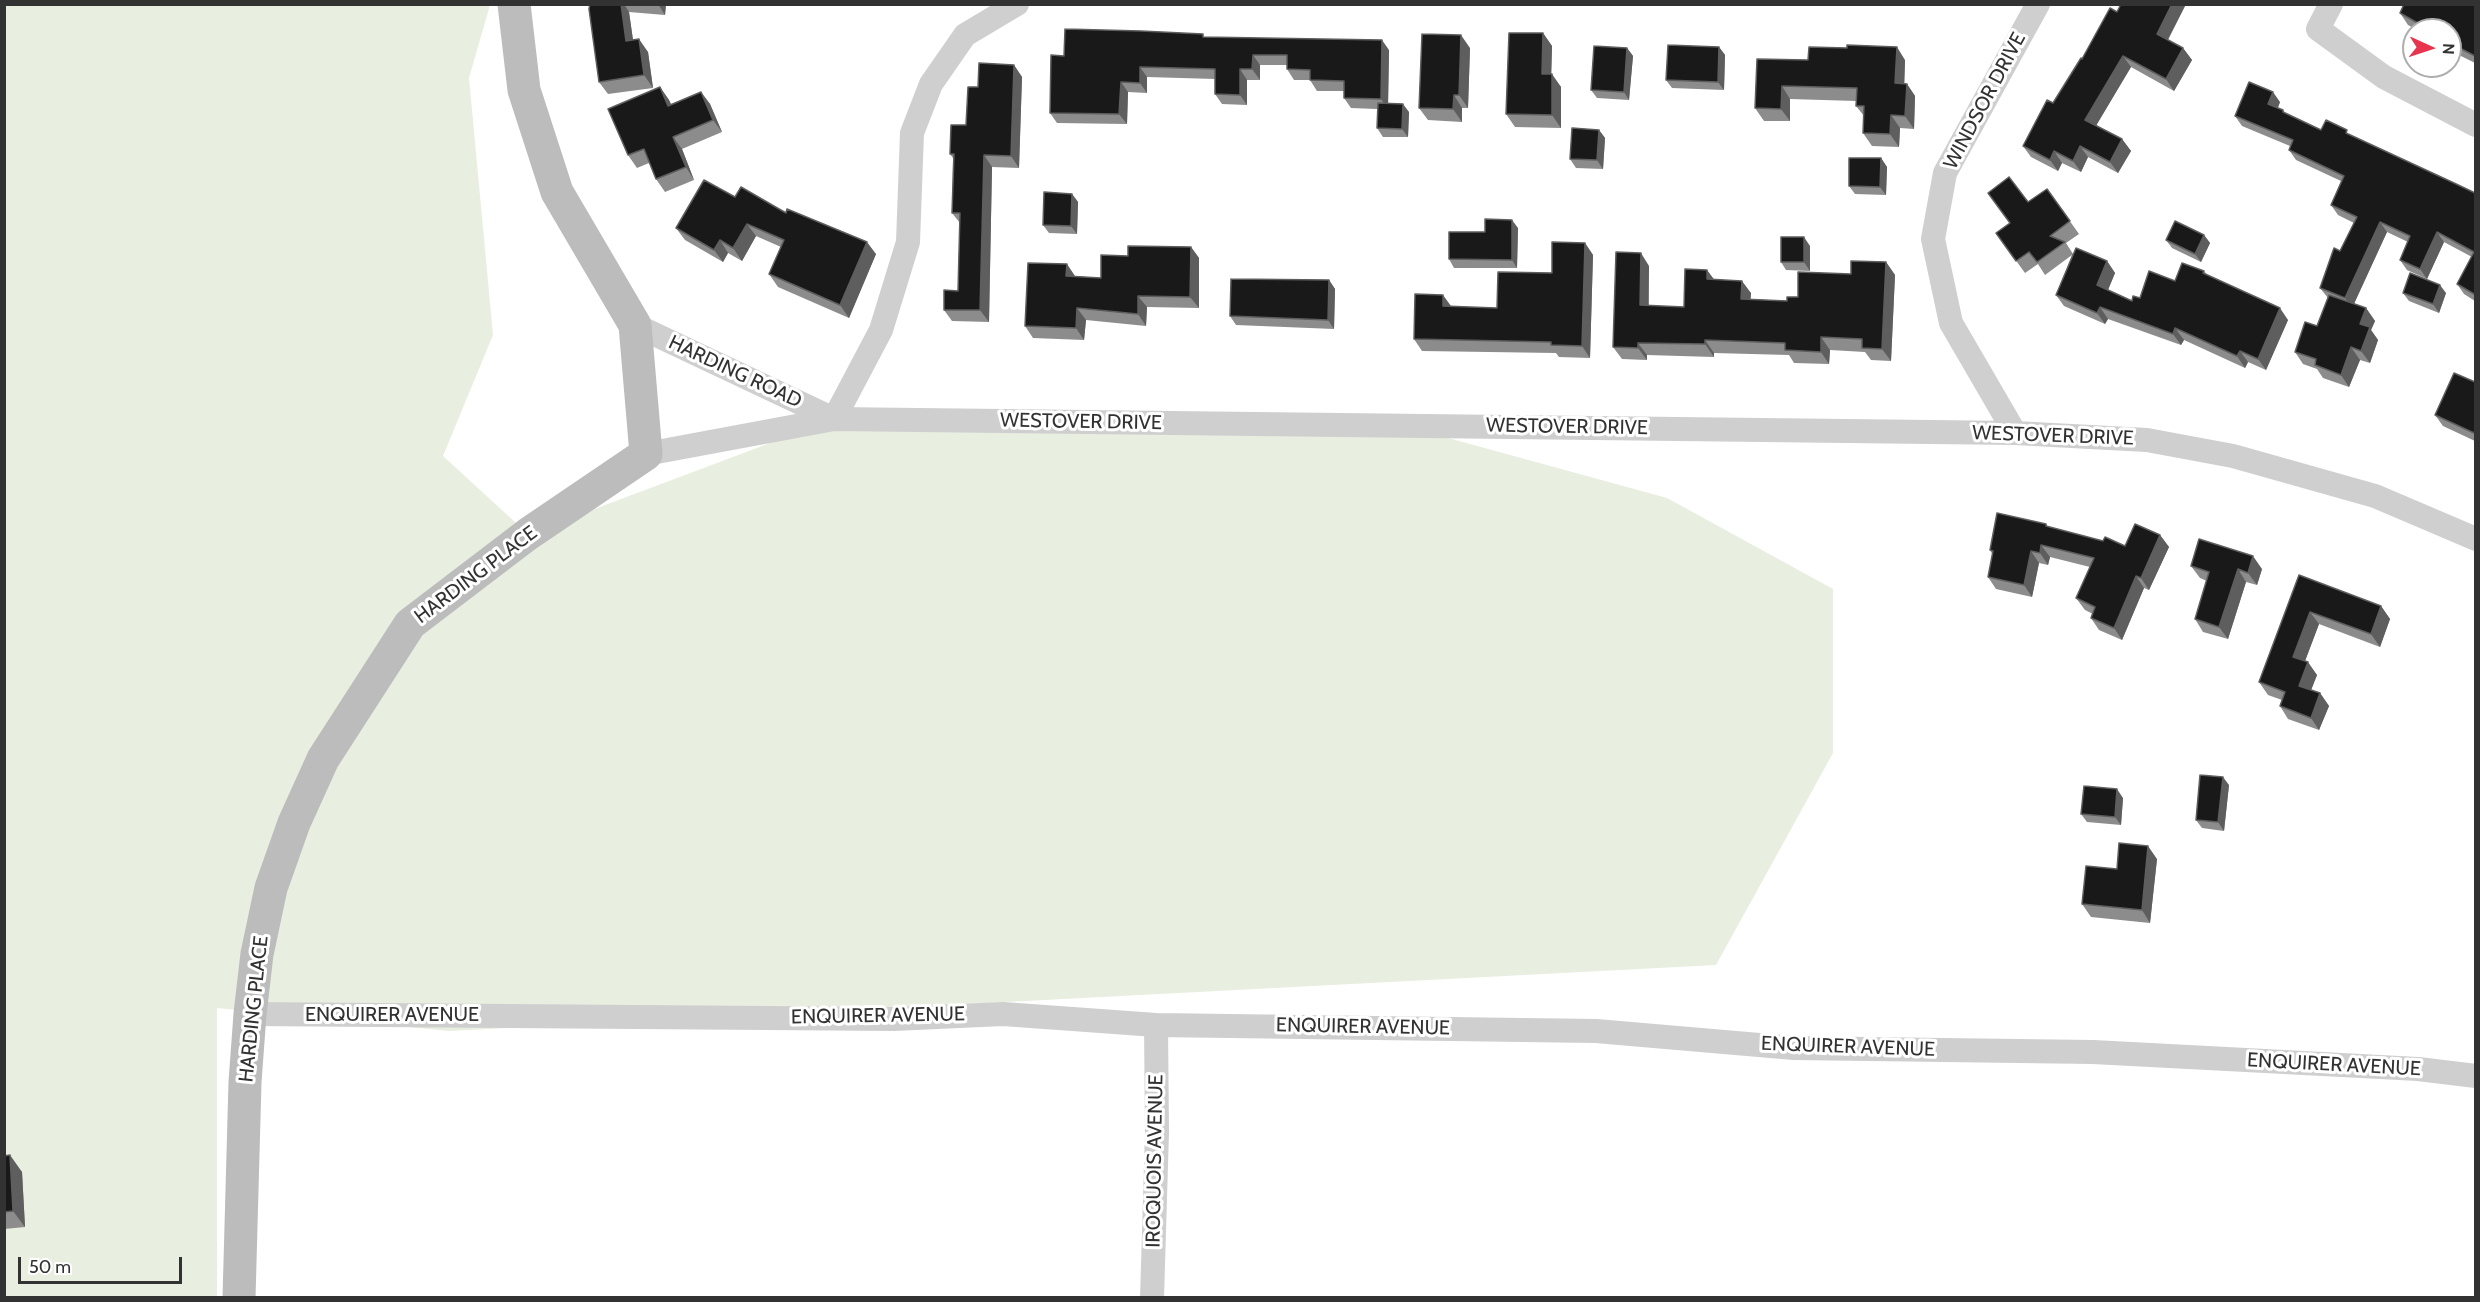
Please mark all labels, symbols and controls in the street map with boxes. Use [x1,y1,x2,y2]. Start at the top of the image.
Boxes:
north arrow [2402,18,2462,78]
street label: WINDSOR DRIVE [1939,29,2031,173]
text: N [2439,43,2458,55]
street label: HARDING ROAD [665,331,805,413]
street label: WESTOVER DRIVE [1000,409,1162,435]
street label: WESTOVER DRIVE [1486,414,1648,440]
street label: WESTOVER DRIVE [1972,421,2134,451]
street label: HARDING PLACE [410,521,542,629]
street label: HARDING PLACE [234,935,274,1083]
street label: ENQUIRER AVENUE [791,1002,965,1030]
street label: ENQUIRER AVENUE [305,1003,479,1027]
street label: ENQUIRER AVENUE [1276,1013,1450,1041]
street label: ENQUIRER AVENUE [1761,1032,1935,1062]
street label: ENQUIRER AVENUE [2246,1048,2422,1082]
street label: IROQUOIS AVENUE [1141,1074,1169,1248]
scale bar [21,1245,184,1283]
text: 50 m [29,1256,71,1278]

